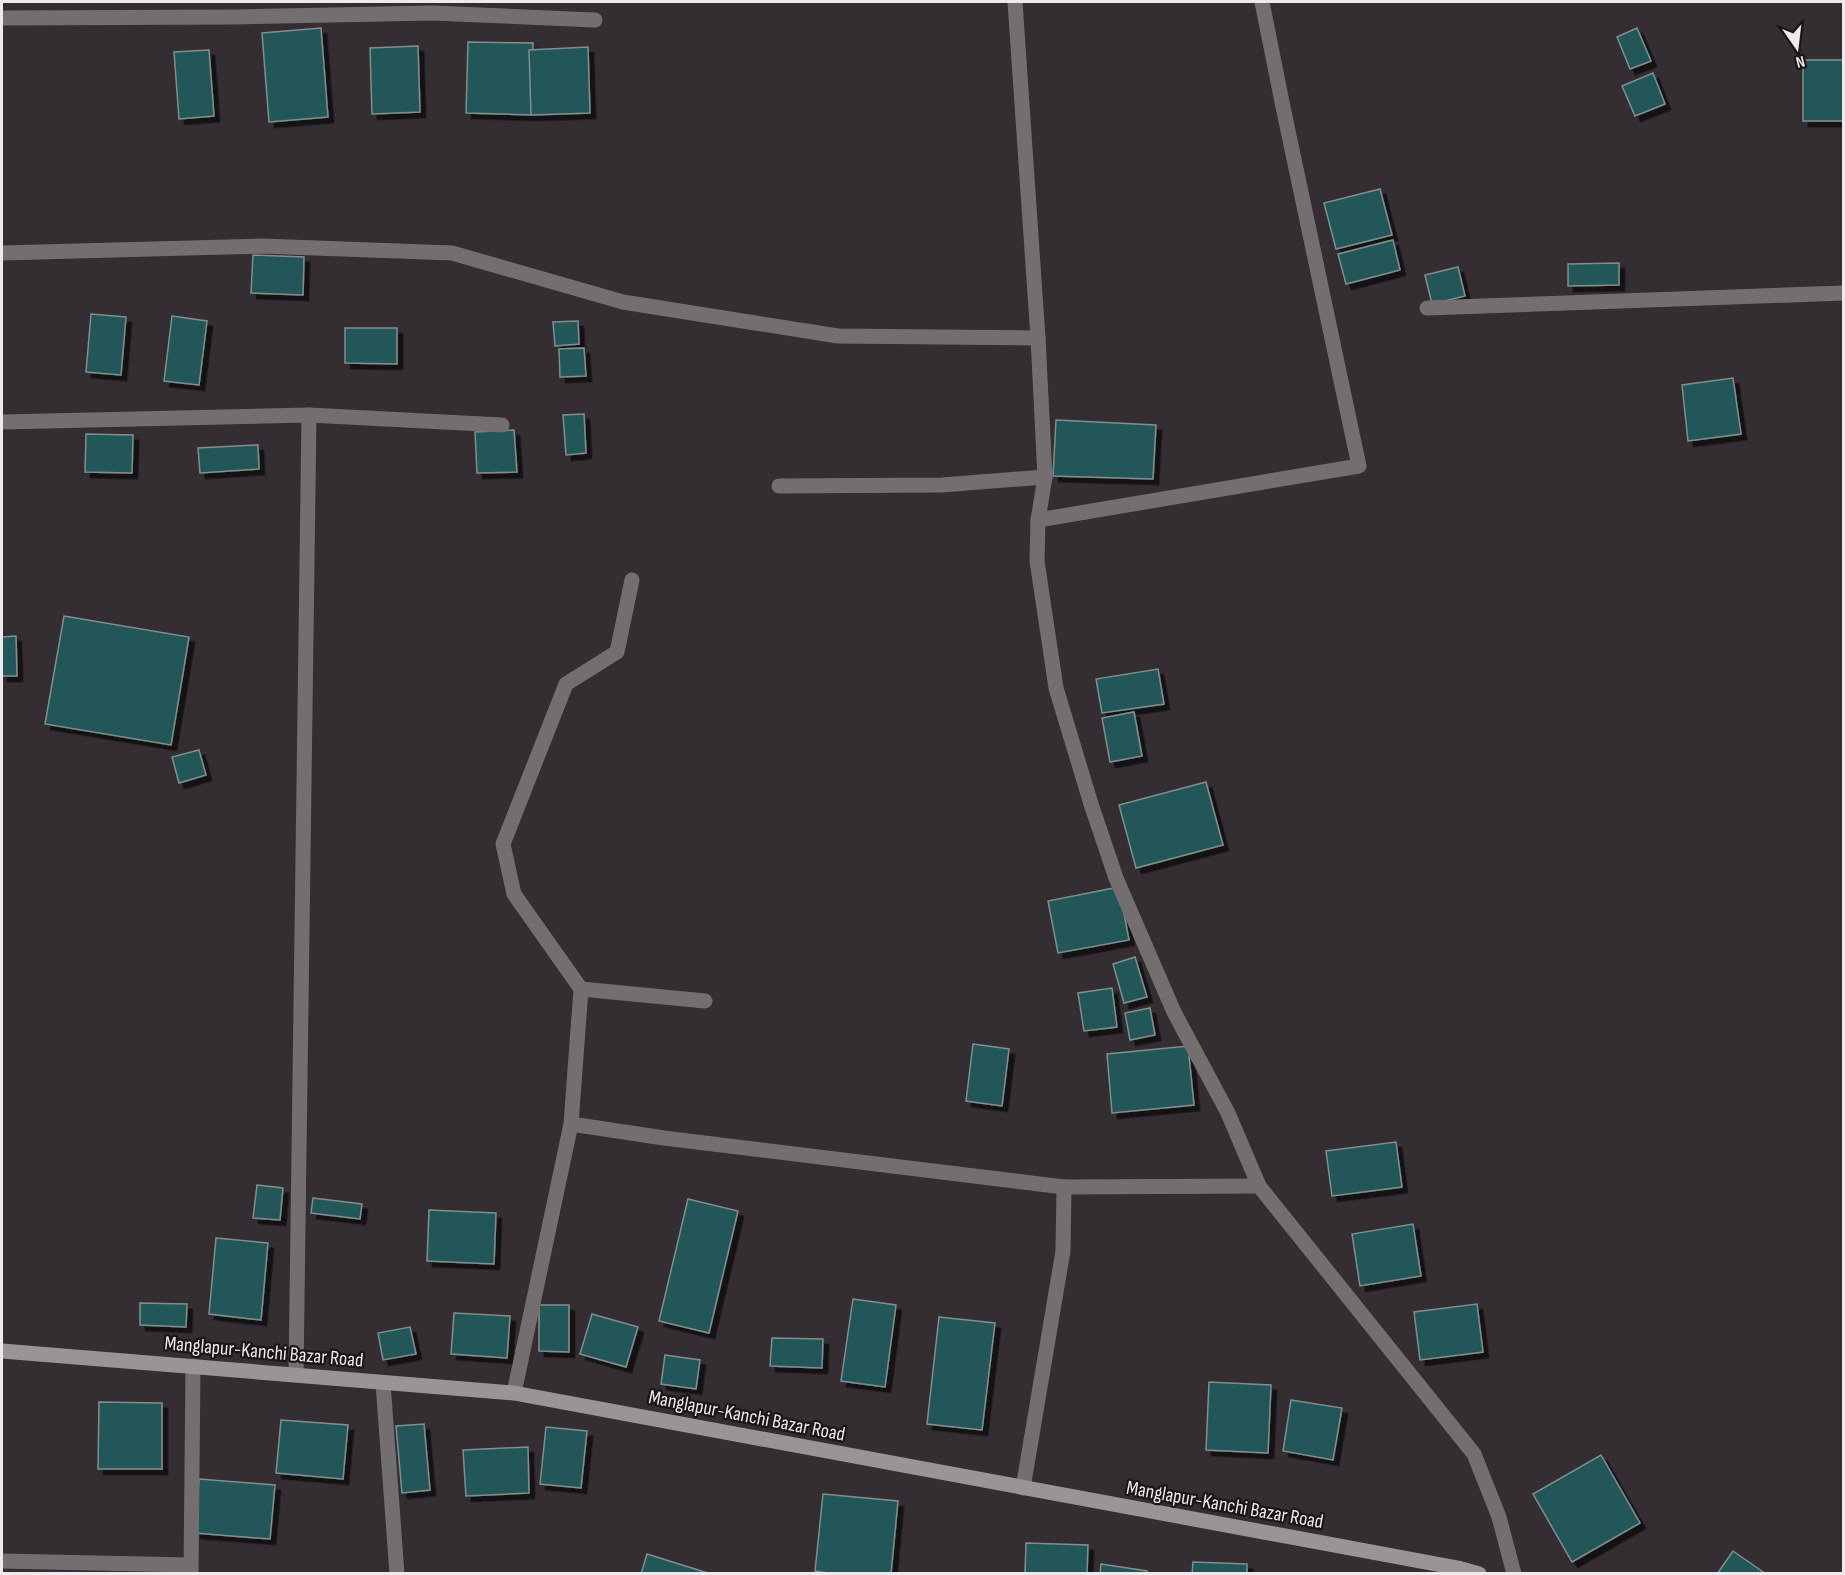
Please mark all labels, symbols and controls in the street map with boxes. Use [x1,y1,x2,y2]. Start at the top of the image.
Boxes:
north arrow [1767,18,1827,78]
text: N [1794,51,1807,71]
street label: Manglapur-Kanchi Bazar Road [163,1331,364,1373]
street label: Manglapur-Kanchi Bazar Road [647,1385,847,1447]
street label: Manglapur-Kanchi Bazar Road [1124,1476,1325,1534]

